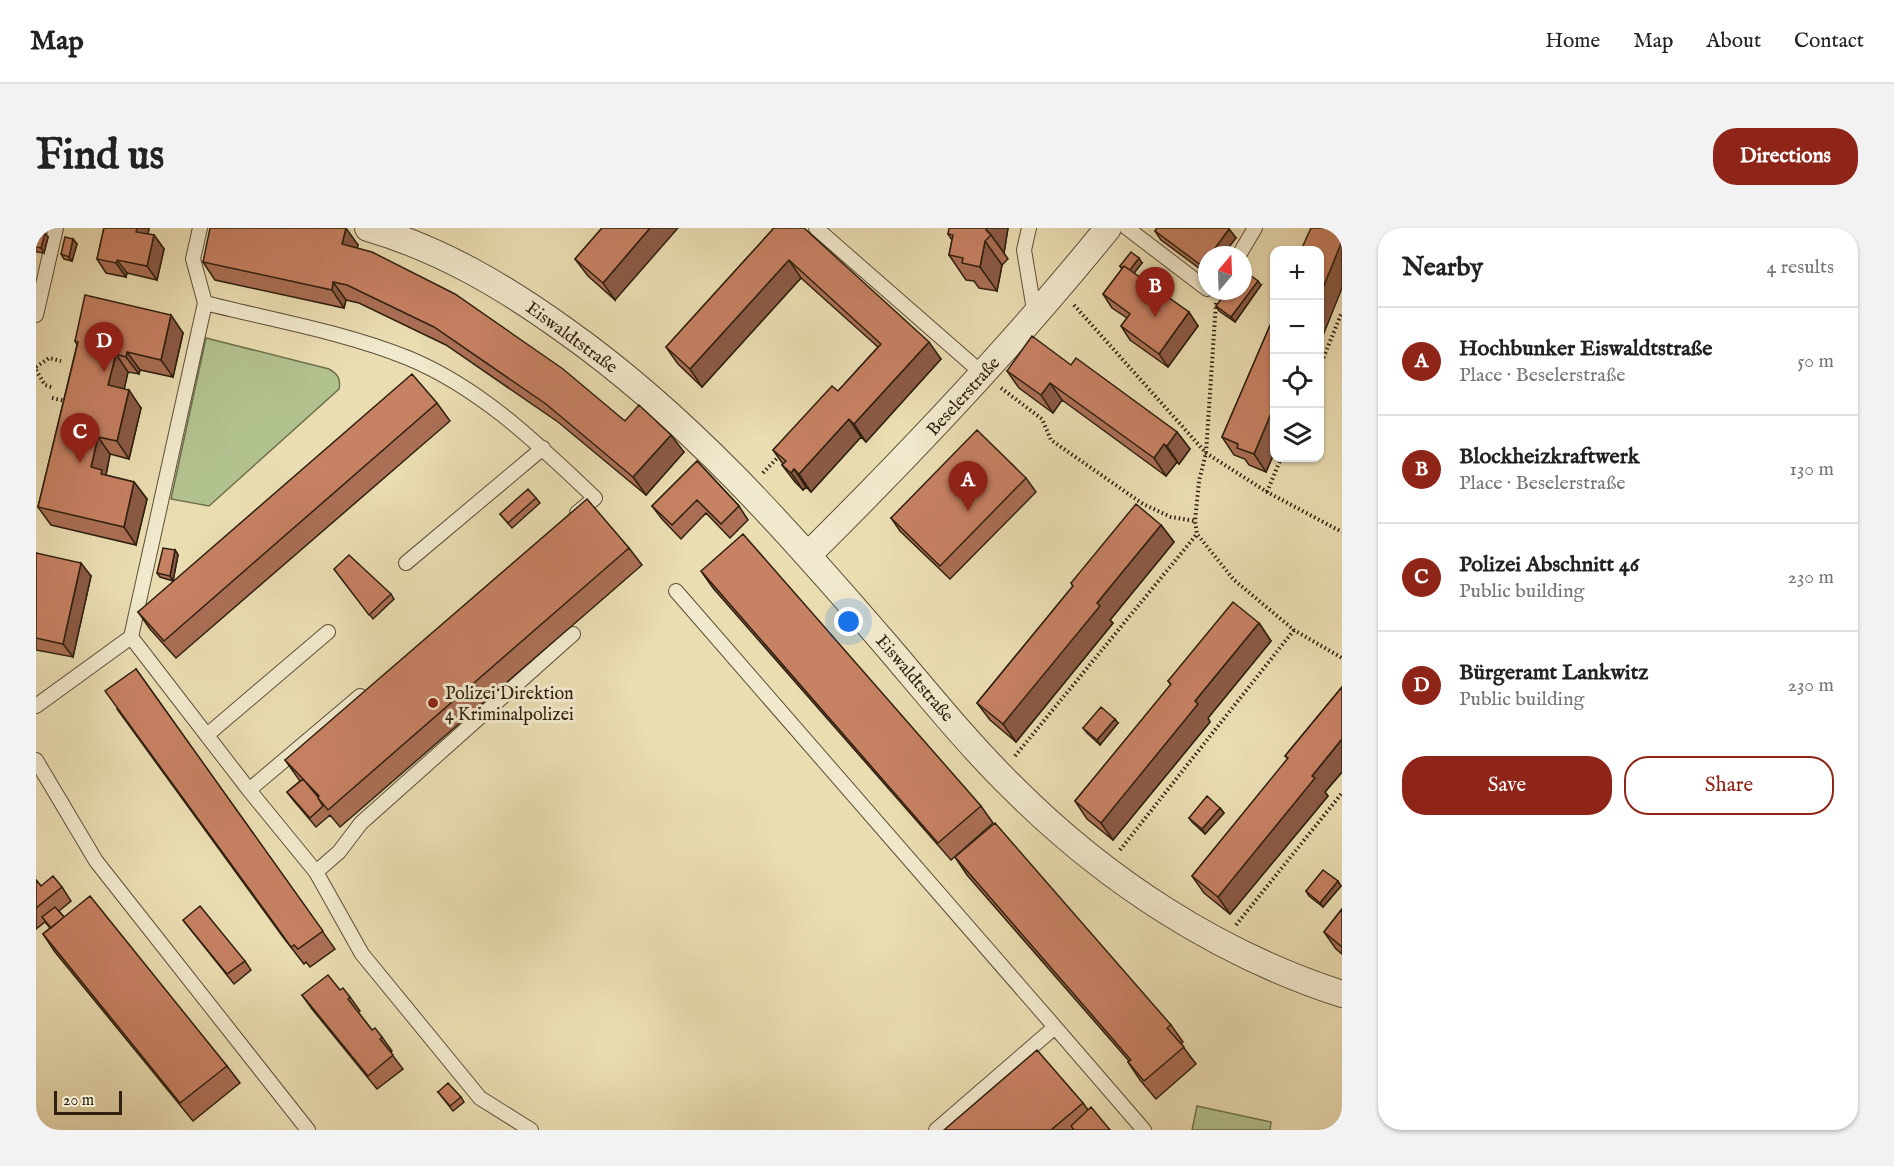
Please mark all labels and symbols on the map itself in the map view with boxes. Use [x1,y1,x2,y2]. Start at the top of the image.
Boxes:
north arrow [1198,246,1252,300]
pin: B [1136,268,1174,317]
street label: Eiswaldtstraße [521,297,622,379]
pin: D [84,322,124,372]
street label: Beselerstraße [922,353,1006,441]
pin: C [60,414,99,463]
pin: A [948,462,988,511]
your location [834,607,863,636]
street label: Eiswaldtstraße [870,631,958,727]
place label: Polizei Direktion 4 Kriminalpolizei [445,683,574,727]
marker: Polizei Direktion 4 Kriminalpolizei [426,696,440,710]
scale bar [54,1088,122,1116]

